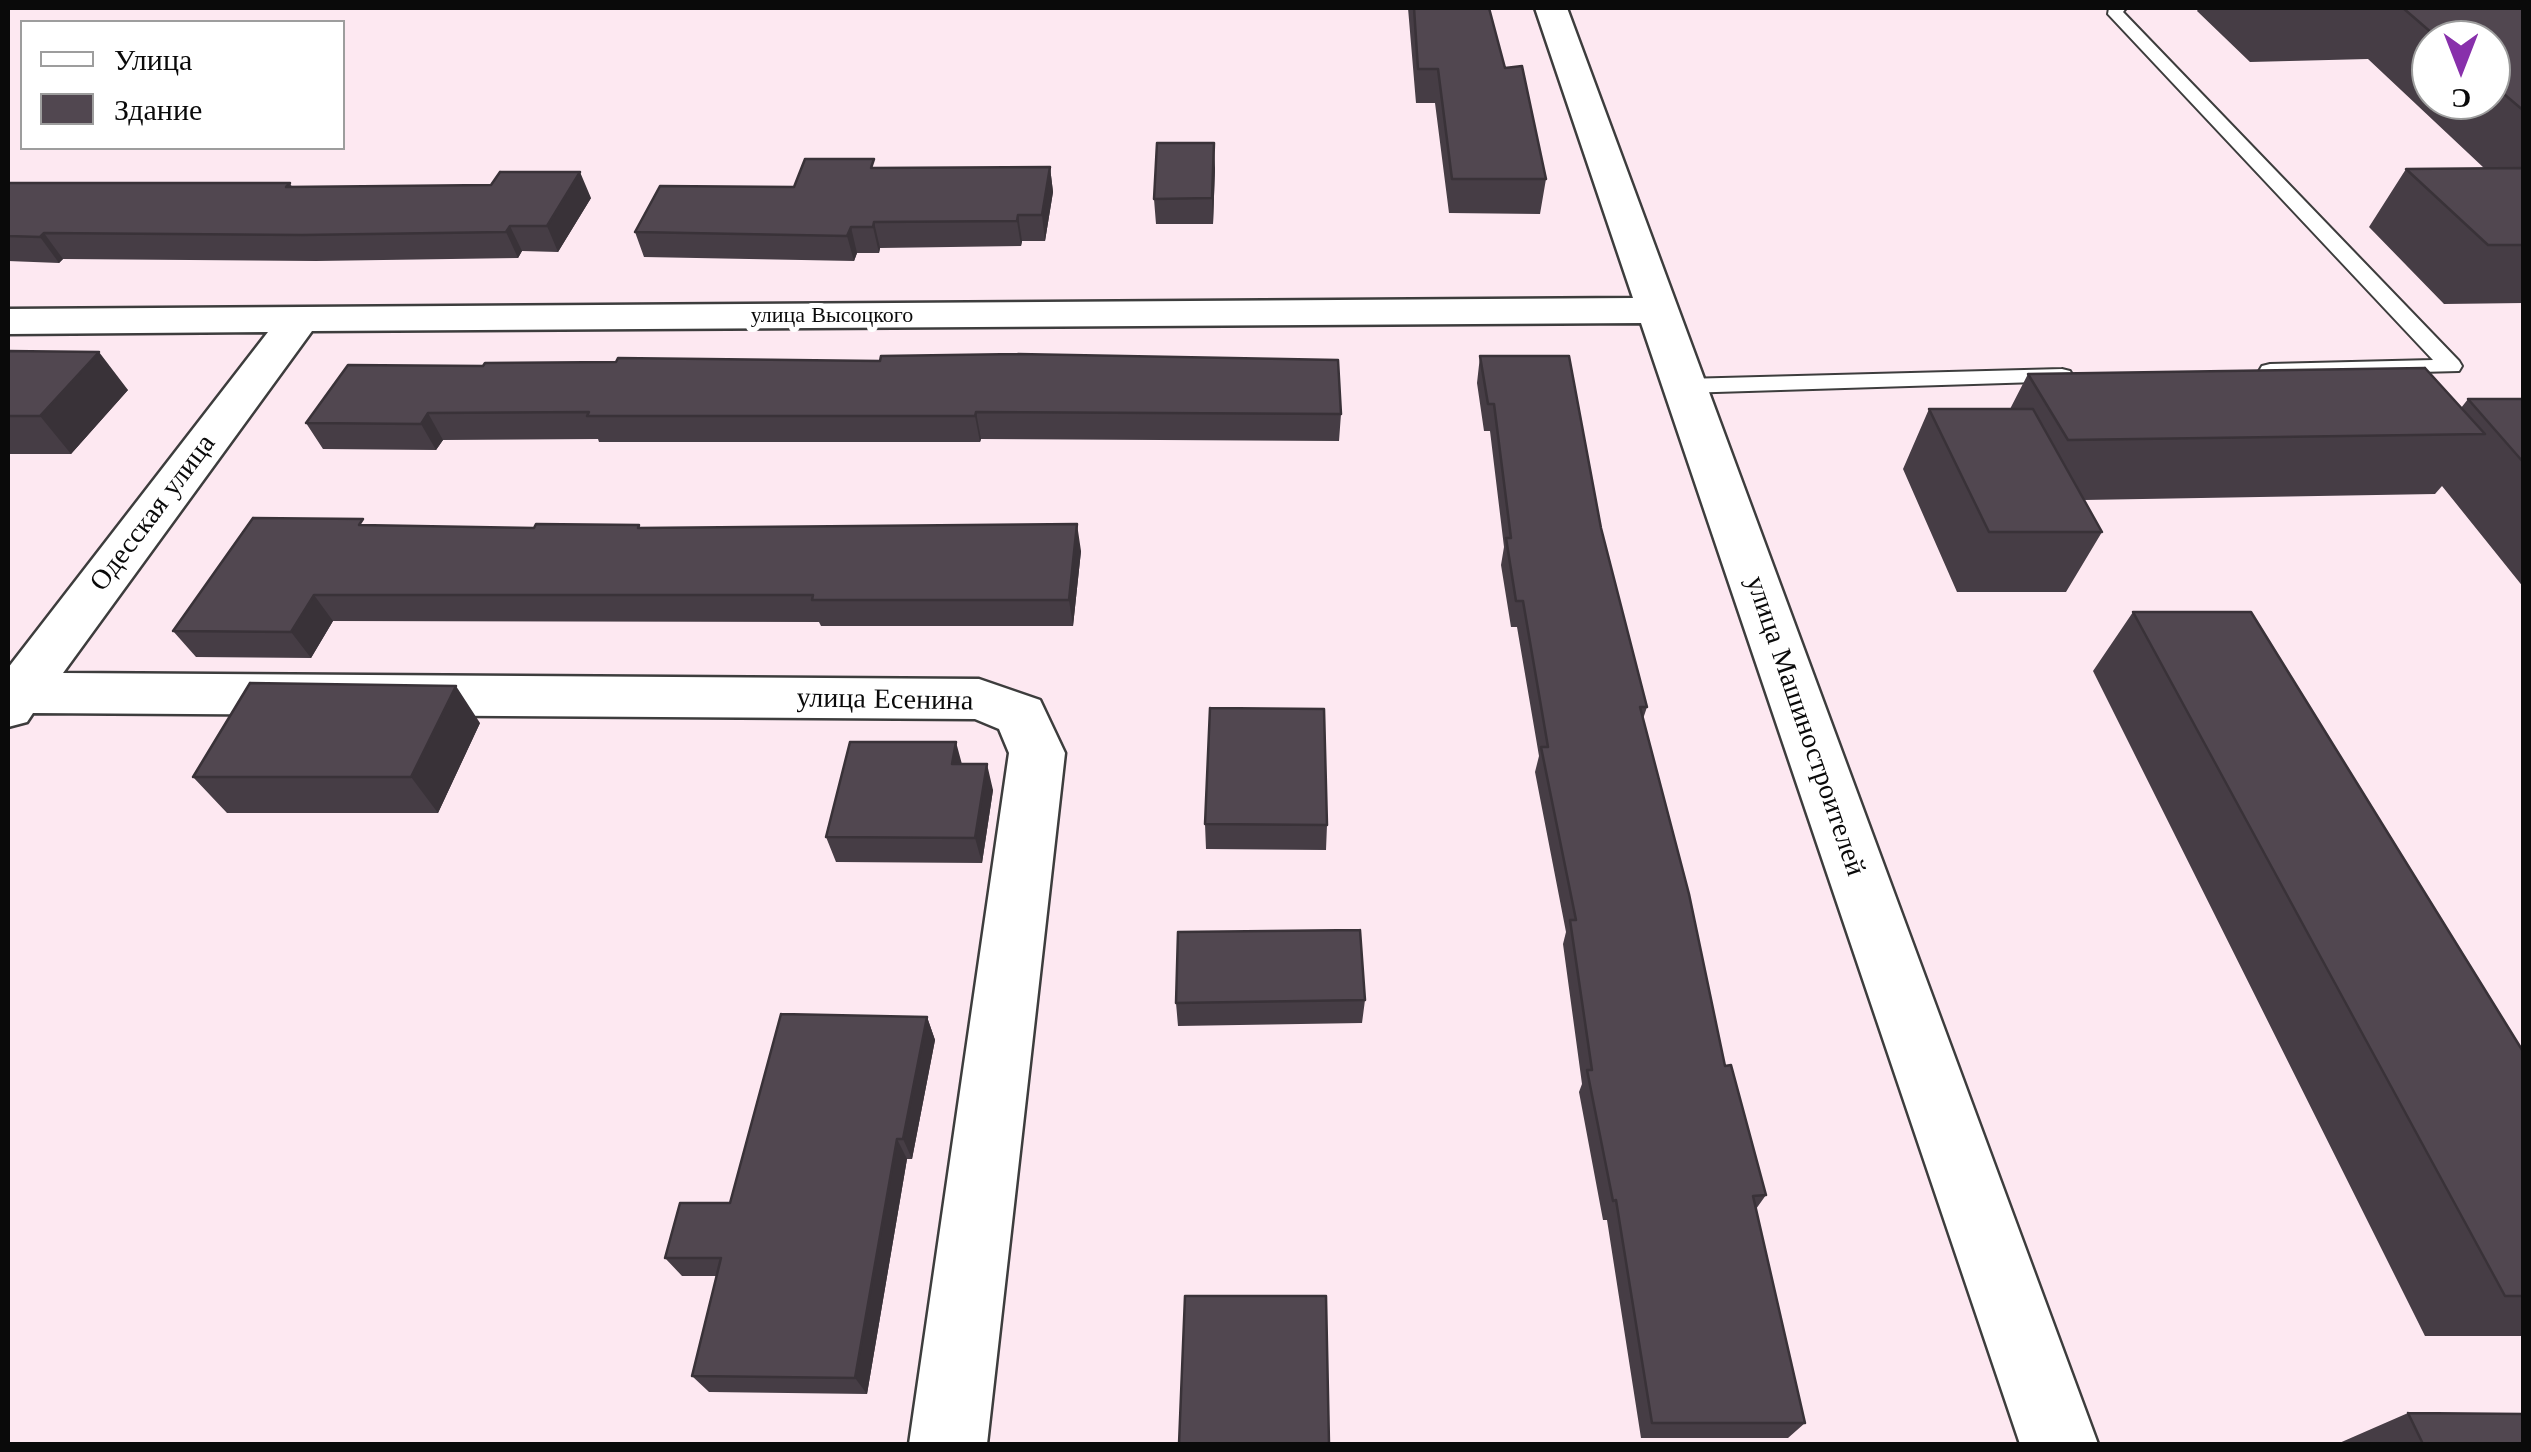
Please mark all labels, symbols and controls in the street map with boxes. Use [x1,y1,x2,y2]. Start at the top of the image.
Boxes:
legend [20,20,345,150]
north arrow [2411,20,2511,120]
text: Улица [114,41,192,78]
text: С [2451,81,2471,116]
text: Здание [114,91,202,128]
street label: улица Высоцкого [751,303,913,329]
street label: Одесская улица [83,428,223,598]
street label: улица Машиностроителей [1738,572,1872,880]
street label: улица Есенина [796,682,974,718]

